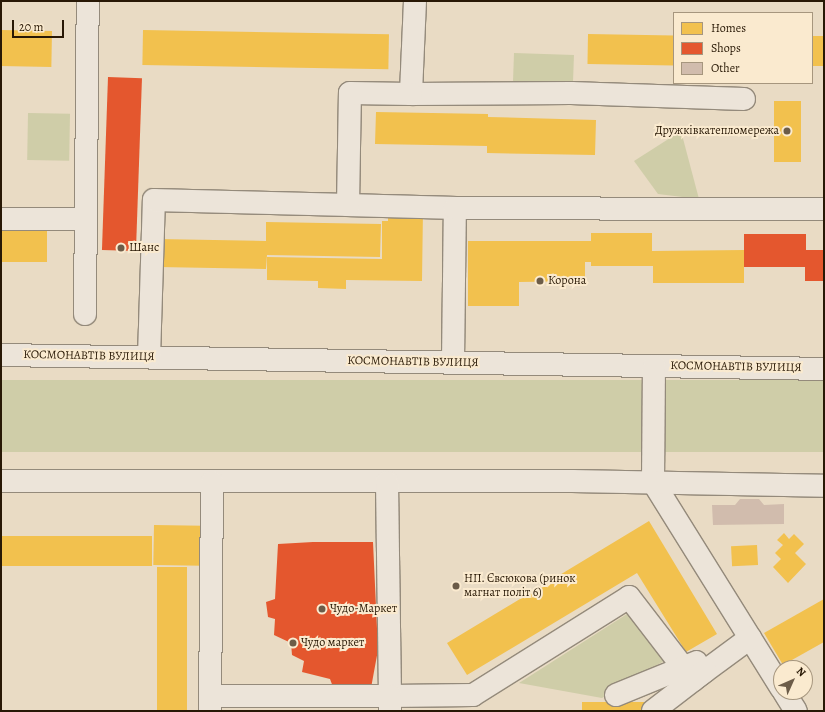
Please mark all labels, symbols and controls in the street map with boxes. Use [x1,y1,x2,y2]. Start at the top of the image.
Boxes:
scale bar [14,12,66,38]
legend [673,12,813,84]
text: 20 m [19,19,43,35]
text: Homes [711,20,746,36]
text: Shops [711,40,741,56]
text: Other [711,60,740,76]
place label: Дружківкатепломережа [655,124,779,138]
marker: Дружківкатепломережа [782,126,792,136]
place label: Шанс [129,241,159,255]
marker: Шанс [116,243,126,253]
place label: Корона [548,274,586,288]
marker: Корона [535,276,545,286]
street label: КОСМОНАВТІВ ВУЛИЦЯ [23,348,155,364]
street label: КОСМОНАВТІВ ВУЛИЦЯ [347,354,479,370]
street label: КОСМОНАВТІВ ВУЛИЦЯ [670,359,802,375]
place label: НП. Євсюкова (ринок магнат політ 6) [464,572,576,600]
marker: НП. Євсюкова (ринок магнат політ 6) [451,581,461,591]
place label: Чудо-Маркет [330,602,397,616]
marker: Чудо-Маркет [317,604,327,614]
place label: Чудо маркет [301,636,364,650]
marker: Чудо маркет [288,638,298,648]
north arrow [773,660,813,700]
text: N [793,664,809,680]

